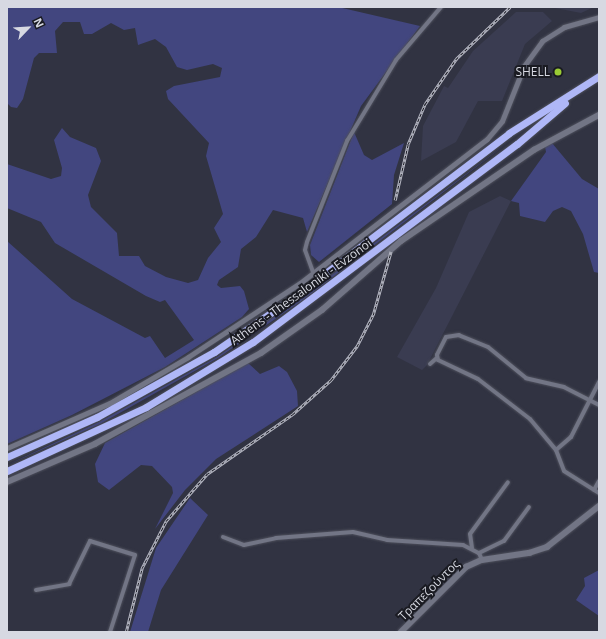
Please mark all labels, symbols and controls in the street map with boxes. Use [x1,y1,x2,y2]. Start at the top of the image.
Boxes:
north arrow [8,8,48,48]
text: N [31,15,48,30]
place label: SHELL [515,65,550,79]
marker: SHELL [553,67,563,77]
street label: Athens - Thessaloniki - Evzonoi [228,236,374,348]
street label: Τραπεζούντος [396,557,462,623]

